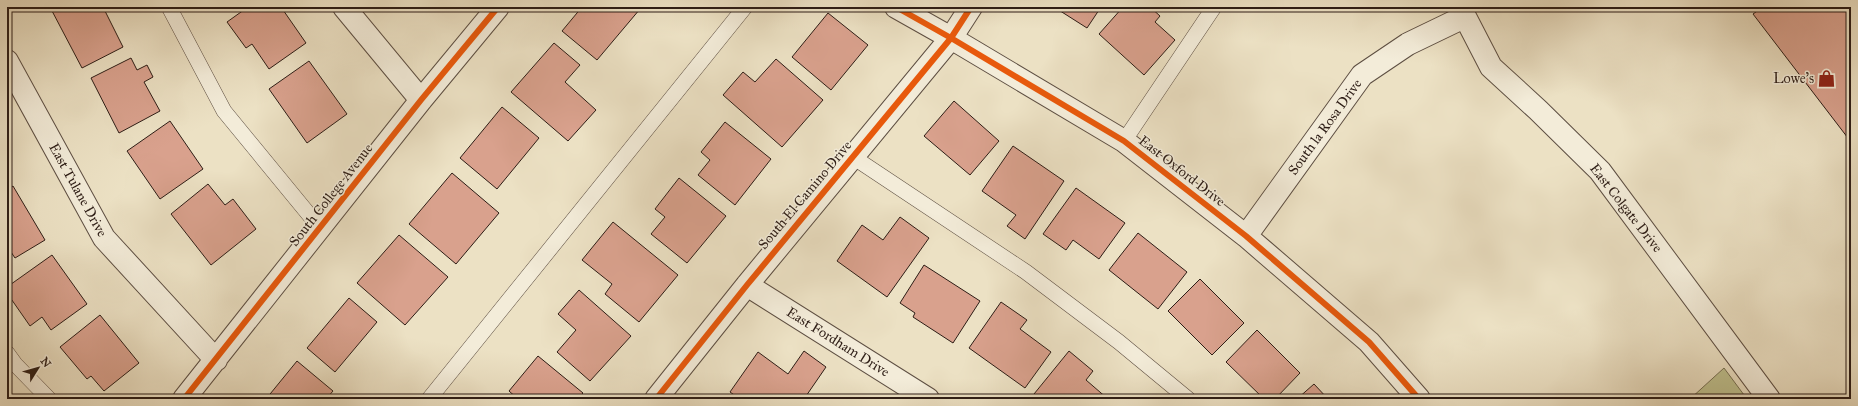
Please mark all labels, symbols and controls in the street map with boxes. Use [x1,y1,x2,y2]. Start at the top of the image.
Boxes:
shop icon: Lowe's [1817,68,1837,88]
place label: Lowe's [1773,70,1814,87]
street label: South la Rosa Drive [1284,76,1366,178]
street label: East Oxford Drive [1135,132,1229,210]
street label: South El Camino Drive [755,137,855,253]
street label: East Tulane Drive [45,140,111,240]
street label: South College Avenue [286,140,377,250]
street label: East Colgate Drive [1586,160,1666,256]
street label: East Fordham Drive [783,304,893,381]
north arrow [18,348,58,388]
text: N [38,355,54,370]

